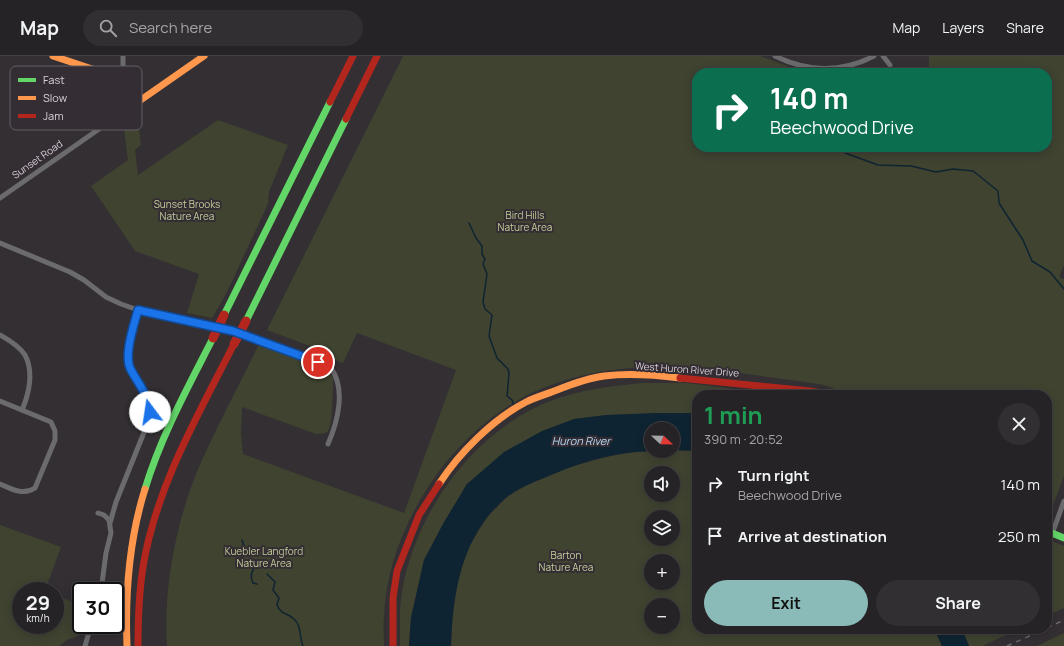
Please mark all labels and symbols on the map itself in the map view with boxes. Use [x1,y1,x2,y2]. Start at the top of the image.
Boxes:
legend [10,66,142,130]
text: Fast [43,72,65,87]
text: Slow [43,90,68,105]
text: Jam [43,108,64,123]
street label: Sunset Road [9,136,65,182]
park label: Sunset Brooks Nature Area [154,197,220,223]
park label: Bird Hills Nature Area [498,208,552,234]
pin [301,345,335,379]
street label: West Huron River Drive [634,358,740,380]
position arrow [129,391,171,433]
north arrow [644,422,680,458]
water label: Huron River [552,433,612,448]
park label: Kuebler Langford Nature Area [225,544,303,570]
park label: Barton Nature Area [539,548,593,574]
speed limit sign: 30 [72,582,124,634]

